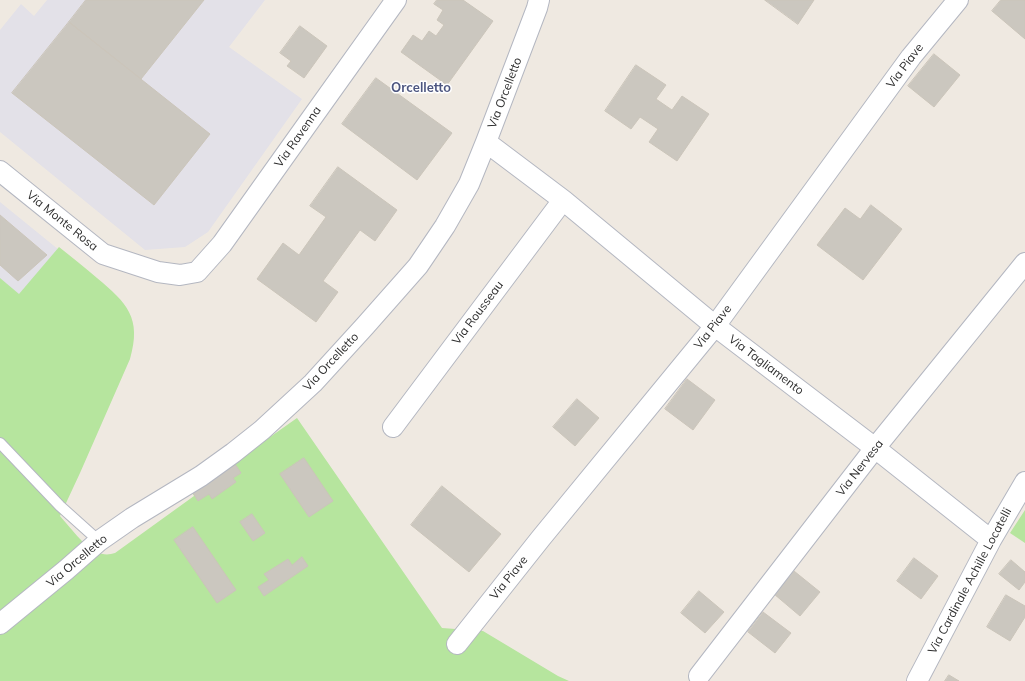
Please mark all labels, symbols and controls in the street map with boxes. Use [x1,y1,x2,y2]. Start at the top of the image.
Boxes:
street label: Via Piave [884,41,926,91]
street label: Via Orcelletto [485,56,525,130]
district label: Orcelletto [391,80,451,96]
street label: Via Ravenna [272,104,324,170]
street label: Via Monte Rosa [23,188,101,254]
street label: Via Rousseau [449,278,507,348]
street label: Via Piave [691,302,735,352]
street label: Via Orcelletto [300,330,362,394]
street label: Via Tagliamento [726,332,806,398]
street label: Via Nervesa [833,437,887,499]
street label: Via Cardinale Achille Locatelli [925,505,1015,657]
street label: Via Orcelletto [44,531,110,591]
street label: Via Piave [487,553,531,603]

